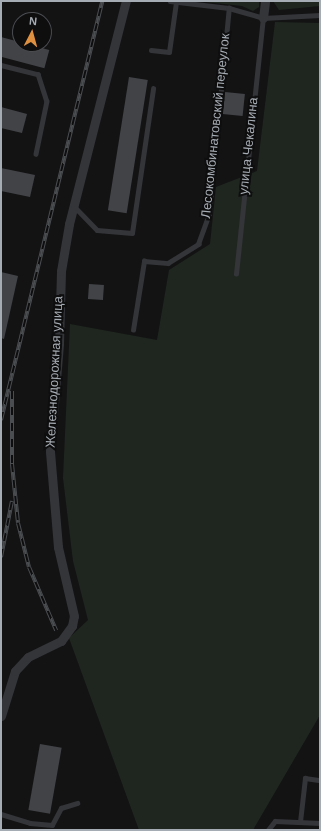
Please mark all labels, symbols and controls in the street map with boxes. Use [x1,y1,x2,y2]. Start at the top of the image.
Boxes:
north arrow [12,12,52,52]
text: N [29,15,38,27]
street label: Лесокомбинатовский переулок [199,33,233,219]
street label: улица Чекалина [236,97,262,195]
street label: Железнодорожная улица [43,296,67,448]

